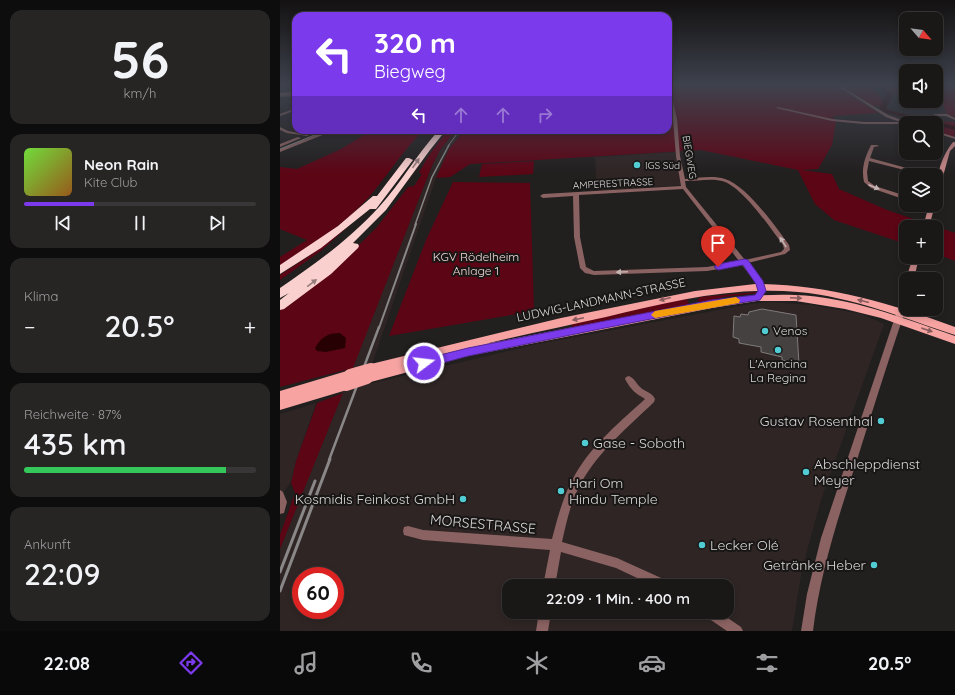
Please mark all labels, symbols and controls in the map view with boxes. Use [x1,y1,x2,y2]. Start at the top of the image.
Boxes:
north arrow [899,12,943,56]
map controls [899,12,943,316]
text: 320 m [374,25,456,60]
text: 56 [111,26,169,91]
icon: left [308,28,360,80]
text: Biegweg [374,60,446,83]
button: sound [899,64,943,108]
text: km/h [124,85,156,101]
icon: left [408,104,430,126]
icon: ahead [450,104,472,126]
icon: ahead [492,104,514,126]
icon: right [534,104,556,126]
button: search [899,116,943,160]
street label: BIEGWEG [680,134,699,180]
text: Neon Rain [84,155,159,174]
one-way arrow [412,158,420,168]
place label: IGS Süd [645,159,680,172]
marker: IGS Süd [632,160,642,170]
button: layers [899,168,943,212]
text: Kite Club [84,174,137,190]
street label: AMPERESTRASSE [572,175,654,192]
one-way arrow [869,184,880,190]
icon: previous [52,212,74,234]
icon: pause [129,212,151,234]
icon: next [206,212,228,234]
button: + [899,220,943,264]
pin [701,226,735,267]
icon: arrive [707,232,729,254]
one-way arrow [779,236,786,248]
park label: KGV Rödelheim Anlage 1 [433,249,519,278]
one-way arrow [616,268,628,275]
button: − [899,272,943,316]
street label: LUDWIG-LANDMANN-STRASSE [515,274,687,325]
one-way arrow [306,279,317,287]
text: Klima [24,288,58,304]
one-way arrow [790,295,802,302]
one-way arrow [659,296,671,302]
one-way arrow [857,297,869,303]
text: 20.5° [104,307,175,345]
text: − [24,313,35,341]
text: + [244,313,256,341]
one-way arrow [572,316,584,322]
place label: Venos [773,323,808,338]
marker: Venos [760,326,770,336]
one-way arrow [921,327,933,333]
position arrow [403,342,445,384]
marker: L'Arancina La Regina [773,345,783,355]
place label: L'Arancina La Regina [749,356,807,385]
text: Reichweite · 87% [24,406,122,422]
place label: Gustav Rosenthal [760,412,873,430]
marker: Gustav Rosenthal [876,416,886,426]
text: 435 km [24,425,127,463]
place label: Gase - Soboth [593,434,685,452]
marker: Gase - Soboth [580,438,590,448]
place label: Abschleppdienst Meyer [814,455,920,489]
marker: Abschleppdienst Meyer [801,467,811,477]
place label: Hari Om Hindu Temple [569,474,658,508]
marker: Hari Om Hindu Temple [556,486,566,496]
place label: Kosmidis Feinkost GmbH [295,490,455,508]
marker: Kosmidis Feinkost GmbH [458,494,468,504]
street label: MORSESTRASSE [429,510,537,538]
text: Ankunft [24,536,71,552]
place label: Lecker Olé [710,536,779,554]
marker: Lecker Olé [697,540,707,550]
text: 22:09 [24,555,100,593]
place label: Getränke Heber [763,556,867,574]
marker: Getränke Heber [869,560,879,570]
speed limit sign: 60 [292,567,344,619]
text: 22:09 · 1 Min. · 400 m [546,589,690,608]
icon: directions [177,649,205,677]
icon: music [292,649,320,677]
icon: phone [407,649,435,677]
icon: climate [523,649,551,677]
icon: car [638,649,666,677]
icon: filters [753,649,781,677]
text: 22:08 [44,652,90,675]
text: 20.5° [868,652,911,675]

